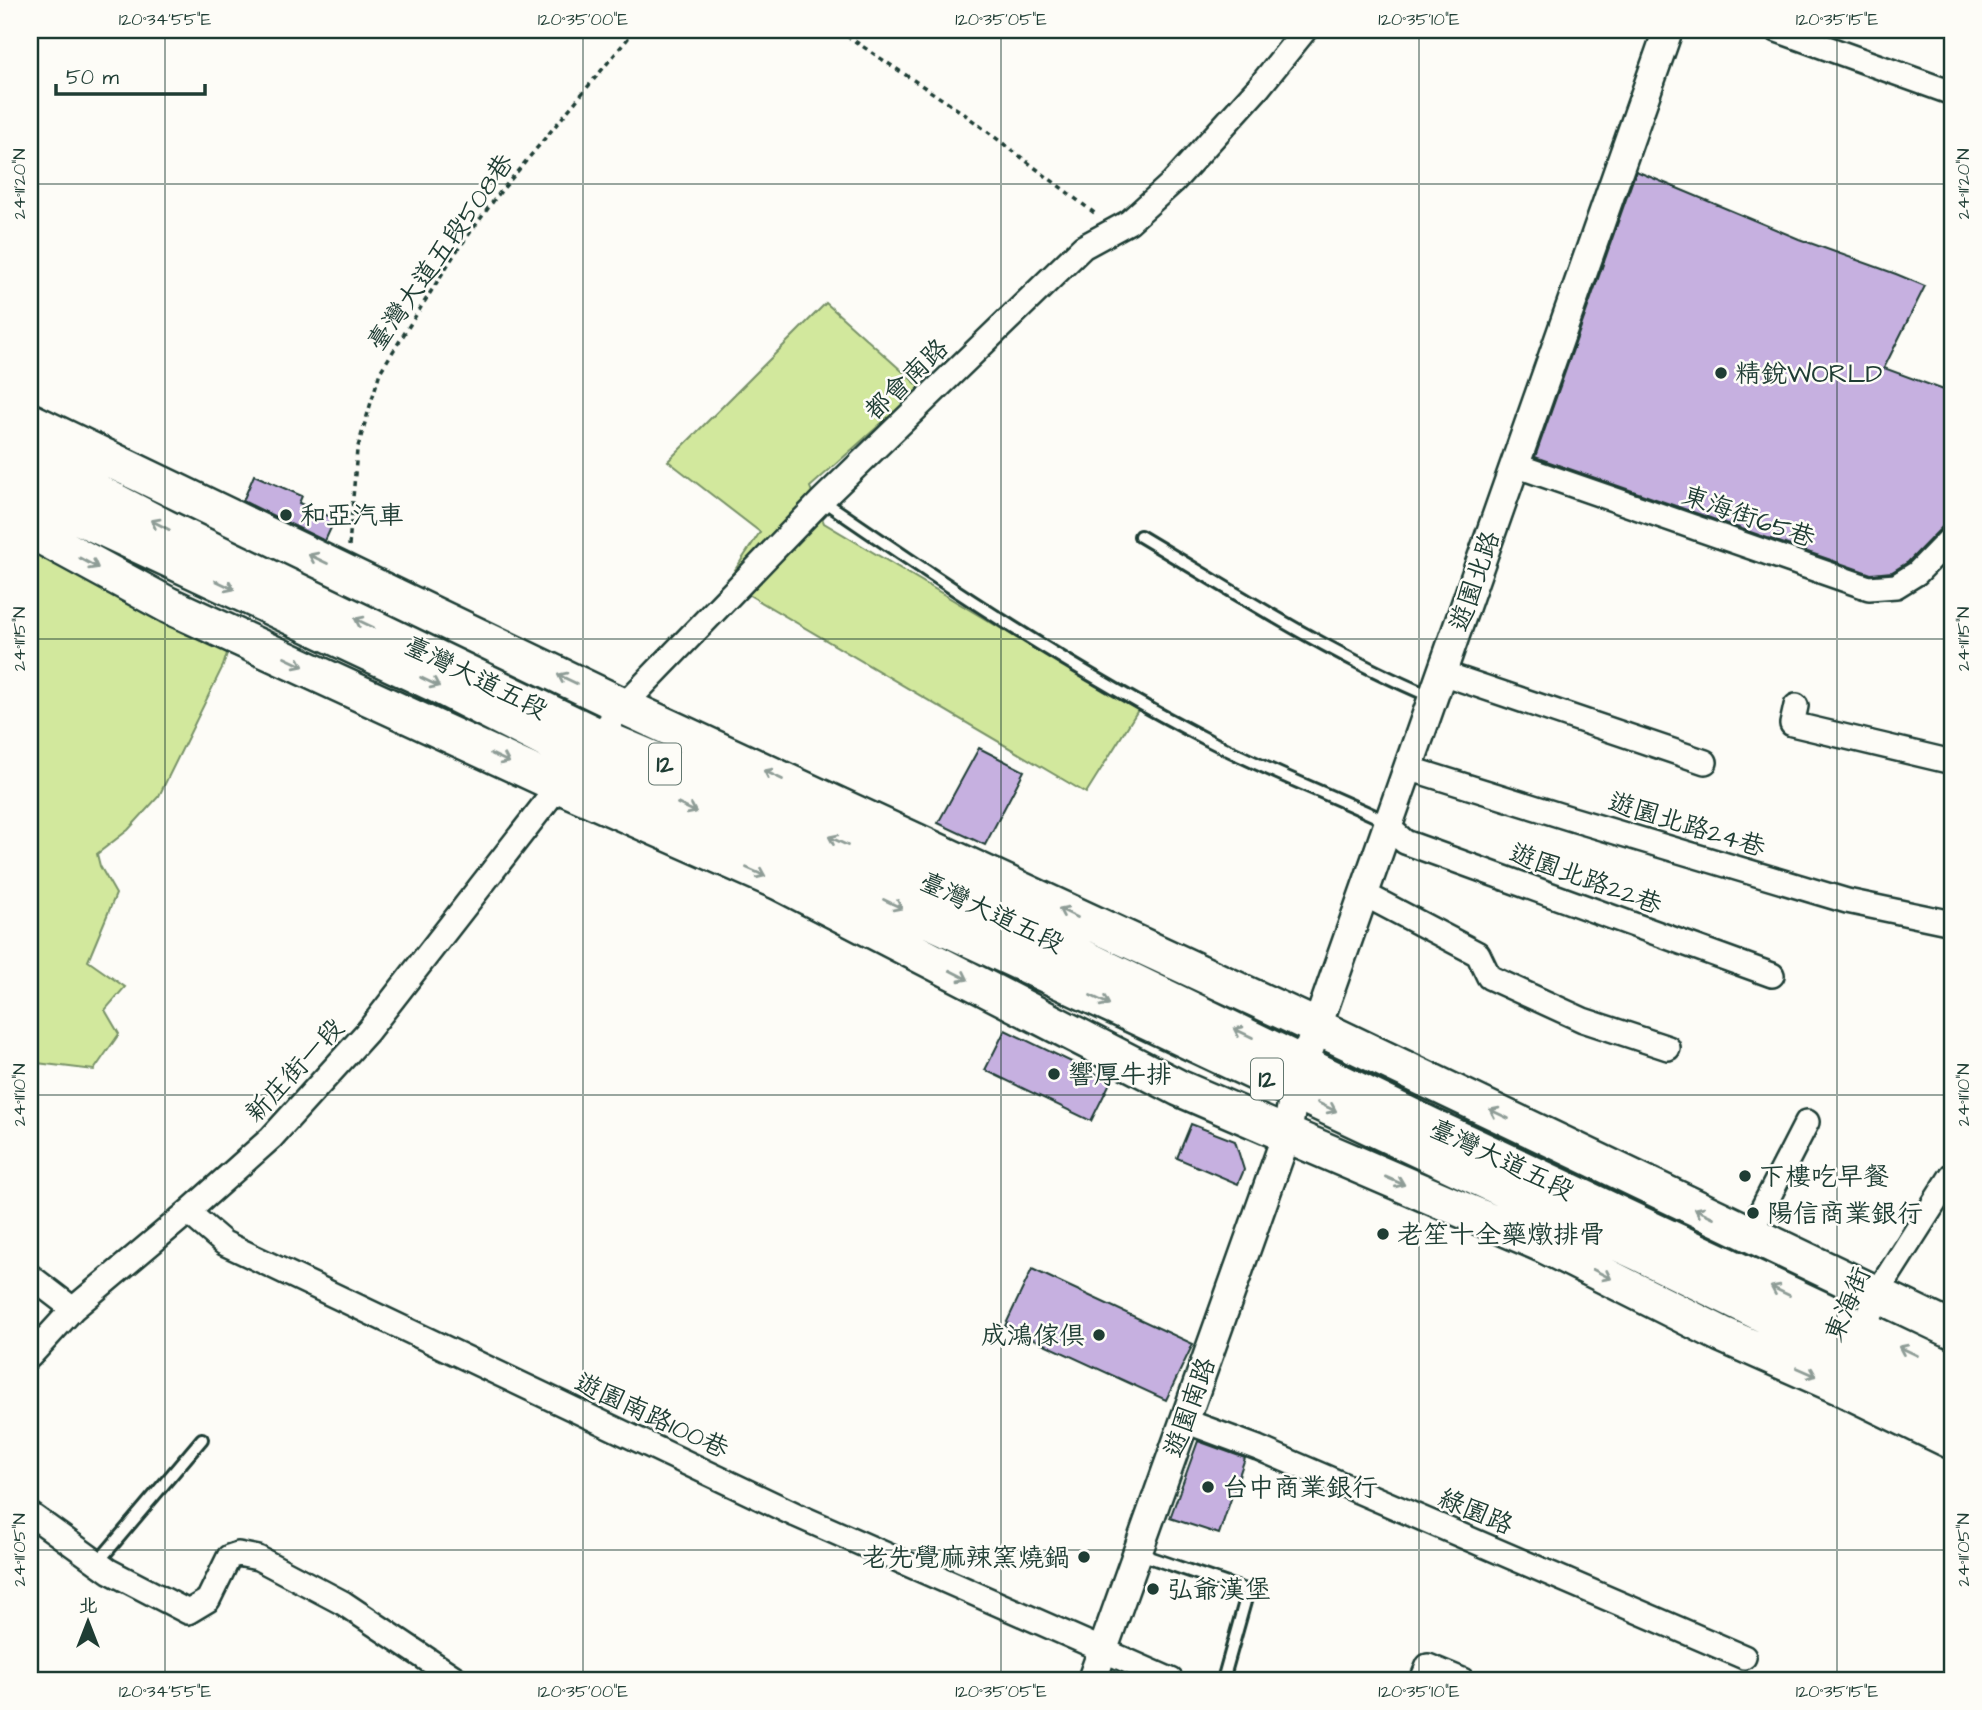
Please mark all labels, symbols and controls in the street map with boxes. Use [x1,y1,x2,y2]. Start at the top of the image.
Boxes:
text: 120°34'55"E [119,7,212,32]
text: 120°35'00"E [538,7,629,32]
text: 120°35'05"E [955,7,1047,32]
text: 120°35'10"E [1378,7,1460,32]
text: 120°35'15"E [1796,7,1879,32]
scale bar [56,52,205,96]
text: 50 m [66,63,120,92]
street label: 臺灣大道五段508巷 [359,147,523,359]
text: 24°11'20"N [7,148,32,220]
text: 24°11'20"N [1951,148,1976,220]
street label: 都會南路 [857,331,957,429]
place label: 精銳WORLD [1735,356,1882,392]
marker: 精銳WORLD [1713,365,1729,381]
street label: 東海街65巷 [1677,477,1820,557]
place label: 和亞汽車 [300,498,404,534]
marker: 和亞汽車 [278,507,294,523]
one-way arrow [150,517,170,531]
street label: 遊園北路 [1441,526,1509,636]
one-way arrow [308,552,329,565]
one-way arrow [79,556,99,570]
one-way arrow [213,579,235,592]
text: 24°11'15"N [7,607,32,671]
text: 24°11'15"N [1951,607,1976,671]
one-way arrow [354,616,375,630]
street label: 臺灣大道五段 [398,628,554,728]
one-way arrow [283,656,304,670]
one-way arrow [557,671,578,685]
one-way arrow [419,676,440,689]
road number: 12 [649,744,681,784]
one-way arrow [489,752,511,765]
one-way arrow [763,768,785,781]
street label: 遊園北路24巷 [1604,784,1770,866]
one-way arrow [676,802,697,815]
one-way arrow [828,833,849,846]
street label: 遊園北路22巷 [1504,835,1667,923]
street label: 臺灣大道五段 [913,864,1070,962]
one-way arrow [745,866,766,879]
one-way arrow [882,898,903,911]
one-way arrow [1058,906,1079,919]
one-way arrow [948,968,969,982]
one-way arrow [1089,993,1110,1007]
street label: 新庄街一段 [237,1011,352,1131]
one-way arrow [1233,1026,1254,1039]
place label: 響厚牛排 [1068,1057,1172,1093]
road number: 12 [1251,1058,1283,1100]
text: 24°11'10"N [7,1063,32,1127]
text: 24°11'10"N [1951,1063,1976,1127]
marker: 響厚牛排 [1046,1066,1062,1082]
one-way arrow [1317,1102,1338,1115]
one-way arrow [1489,1107,1510,1121]
street label: 臺灣大道五段 [1423,1111,1580,1209]
place label: 下樓吃早餐 [1759,1159,1889,1195]
marker: 下樓吃早餐 [1737,1168,1753,1184]
one-way arrow [1383,1175,1405,1188]
place label: 陽信商業銀行 [1767,1196,1923,1232]
one-way arrow [1694,1205,1715,1219]
marker: 陽信商業銀行 [1745,1205,1761,1221]
place label: 老笙十全藥燉排骨 [1397,1217,1605,1253]
marker: 老笙十全藥燉排骨 [1375,1226,1391,1242]
street label: 東海街 [1816,1261,1880,1347]
one-way arrow [1591,1267,1612,1281]
one-way arrow [1770,1283,1791,1297]
place label: 成鴻傢俱 [981,1318,1085,1354]
marker: 成鴻傢俱 [1091,1327,1107,1343]
one-way arrow [1898,1343,1919,1357]
street label: 遊園南路 [1155,1352,1225,1462]
street label: 遊園南路100巷 [569,1364,734,1467]
one-way arrow [1796,1366,1817,1379]
place label: 台中商業銀行 [1222,1470,1378,1506]
marker: 台中商業銀行 [1200,1479,1216,1495]
street label: 綠園路 [1433,1480,1519,1544]
text: 24°11'05"N [7,1513,32,1587]
text: 24°11'05"N [1951,1513,1976,1587]
place label: 老先覺麻辣窯燒鍋 [862,1540,1070,1576]
marker: 老先覺麻辣窯燒鍋 [1076,1549,1092,1565]
place label: 弘爺漢堡 [1167,1572,1271,1608]
marker: 弘爺漢堡 [1145,1581,1161,1597]
north arrow [52,1588,122,1658]
text: 北 [78,1593,98,1620]
text: 120°34'55"E [119,1679,212,1704]
text: 120°35'00"E [538,1679,629,1704]
text: 120°35'05"E [955,1679,1047,1704]
text: 120°35'10"E [1378,1679,1460,1704]
text: 120°35'15"E [1796,1679,1879,1704]

